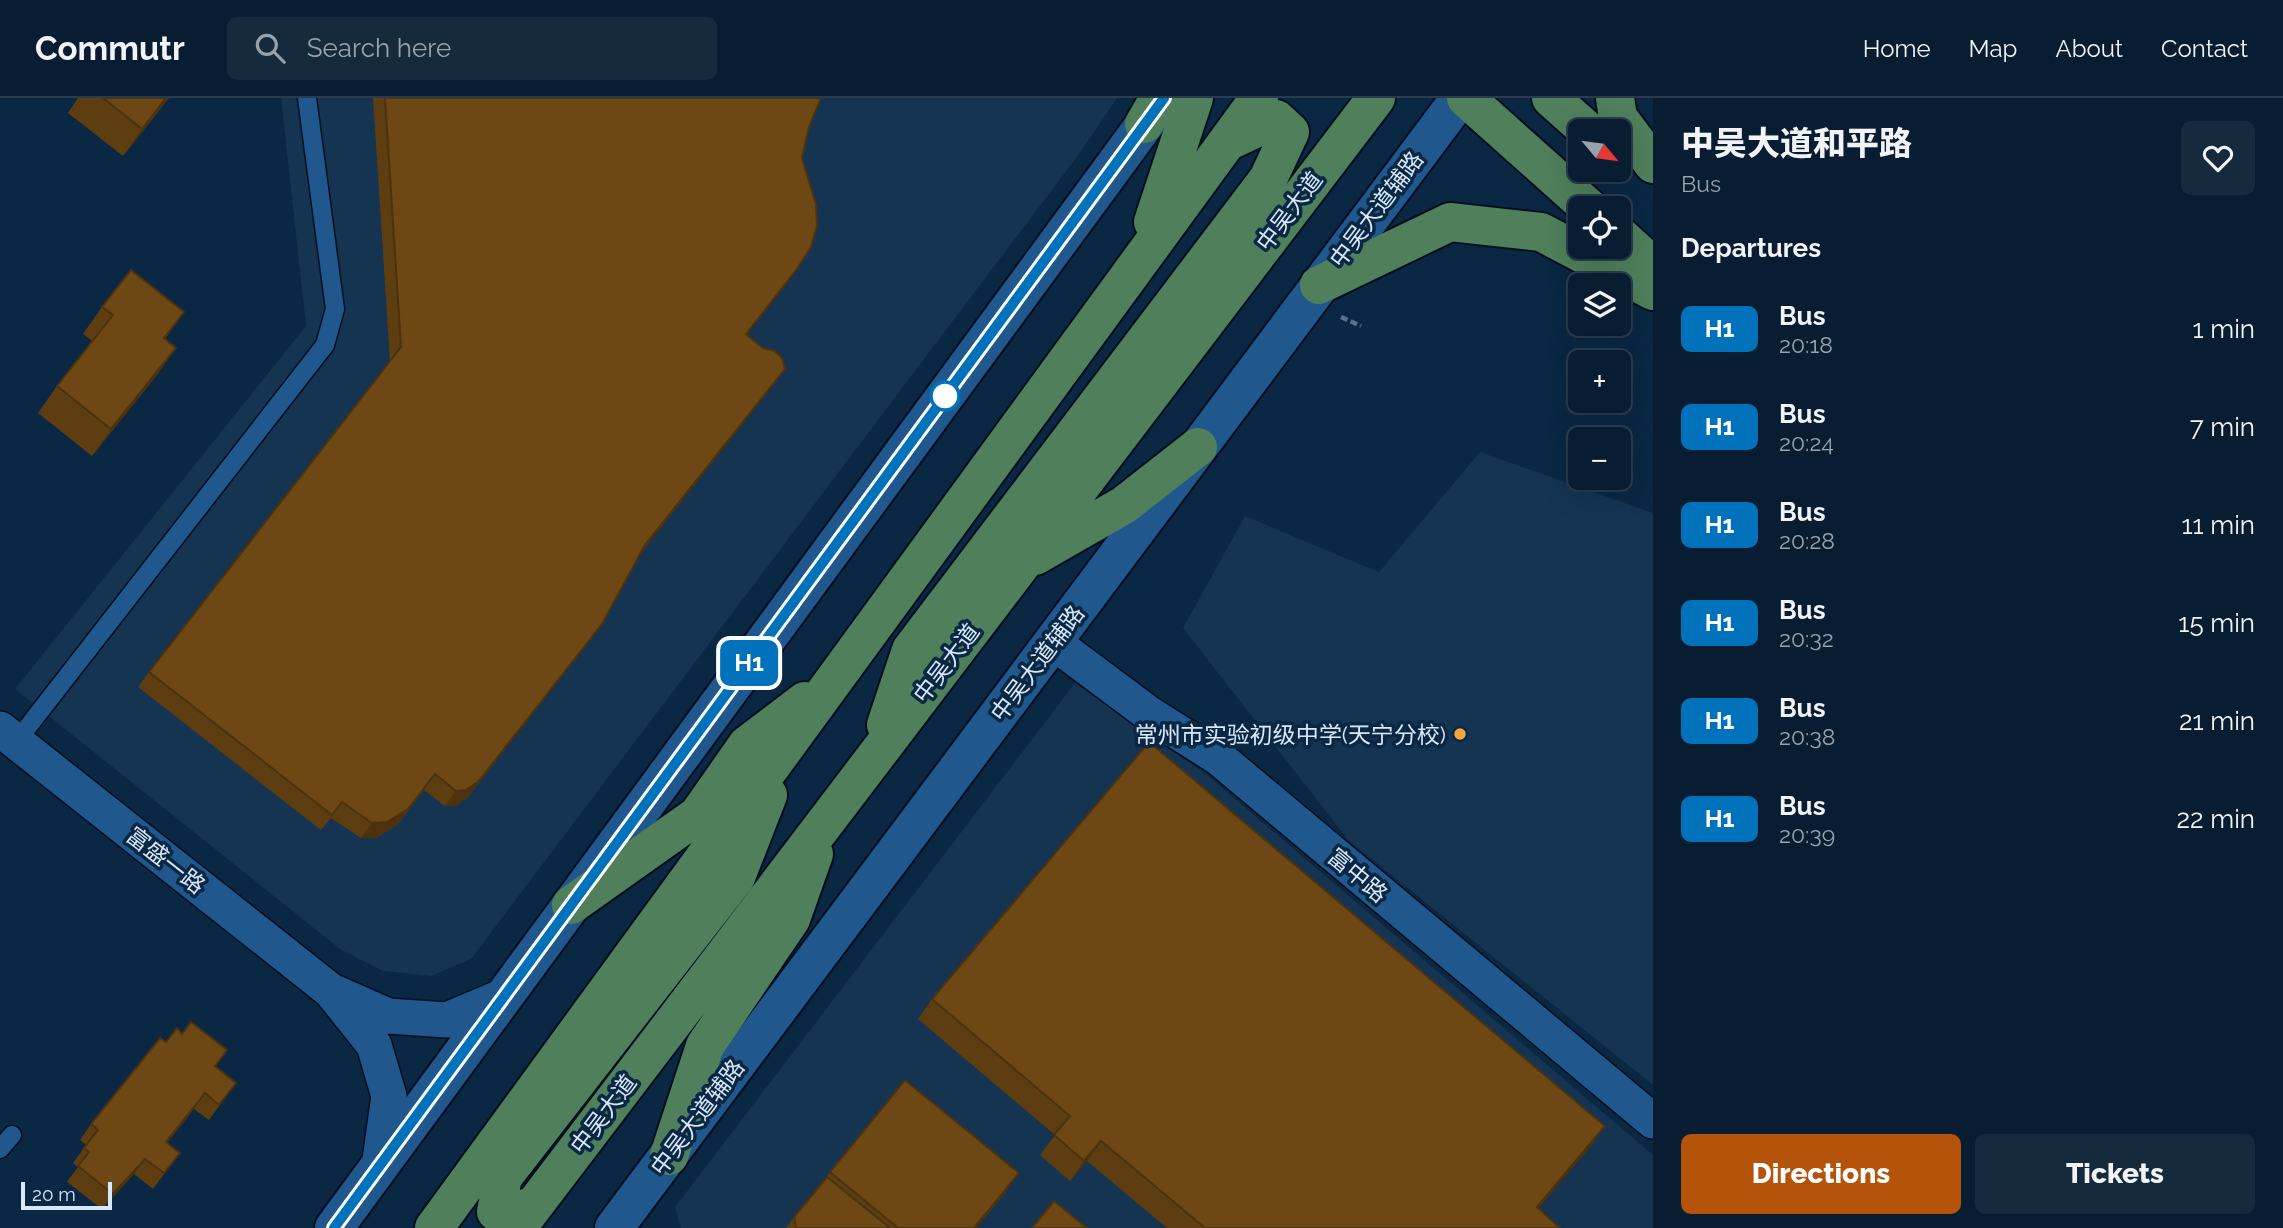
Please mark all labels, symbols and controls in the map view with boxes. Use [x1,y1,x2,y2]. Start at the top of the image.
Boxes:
search box [227,17,717,80]
text: Commutr [35,29,185,68]
icon: search [251,29,289,67]
text: Search here [307,33,451,63]
text: Home [1863,34,1931,63]
text: Map [1969,34,2017,63]
text: About [2055,34,2123,63]
text: Contact [2161,34,2248,63]
north arrow [1568,119,1631,182]
map controls [1568,119,1631,490]
button: heart [2181,121,2255,195]
text: 中吴大道和平路 [1681,124,1912,163]
street label: 中吴大道辅路 [1324,146,1428,272]
street label: 中吴大道 [1251,166,1327,256]
text: Bus [1681,170,1721,197]
button: locate [1568,196,1631,259]
text: Departures [1681,233,1821,263]
button: layers [1568,273,1631,336]
text: Bus [1779,301,1826,331]
text: H1 [1705,314,1734,343]
text: 1 min [2193,314,2255,344]
text: 20:18 [1779,331,1833,358]
button: + [1568,350,1631,413]
unlabelled marker [930,381,960,411]
text: Bus [1779,399,1826,429]
text: H1 [1705,412,1734,441]
text: 7 min [2190,412,2255,442]
button: − [1568,427,1631,490]
text: 20:24 [1779,429,1834,456]
text: Bus [1779,497,1826,527]
text: H1 [1705,510,1734,539]
text: 11 min [2181,510,2255,540]
text: 20:28 [1779,527,1835,554]
text: Bus [1779,595,1826,625]
street label: 中吴大道辅路 [985,600,1089,726]
text: H1 [1705,608,1734,637]
text: 15 min [2178,608,2255,638]
street label: 中吴大道 [908,618,984,708]
text: 20:32 [1779,625,1834,652]
line badge: H1 [718,640,780,686]
text: H1 [734,648,764,677]
text: Bus [1779,693,1826,723]
text: H1 [1705,706,1734,735]
text: 21 min [2179,706,2255,736]
place label: 常州市实验初级中学(天宁分校) [1135,721,1446,748]
text: 20:38 [1779,723,1835,750]
marker: 常州市实验初级中学(天宁分校) [1452,726,1468,742]
text: Bus [1779,791,1826,821]
text: H1 [1705,804,1734,833]
text: 22 min [2177,804,2255,834]
street label: 富盛一路 [121,821,211,899]
text: 20:39 [1779,821,1835,848]
street label: 富中路 [1323,842,1393,908]
street label: 中吴大道辅路 [645,1054,749,1180]
street label: 中吴大道 [565,1069,641,1159]
button: Directions [1681,1134,1961,1214]
button: Tickets [1975,1134,2255,1214]
scale bar [21,1179,112,1211]
text: 20 m [32,1183,76,1205]

